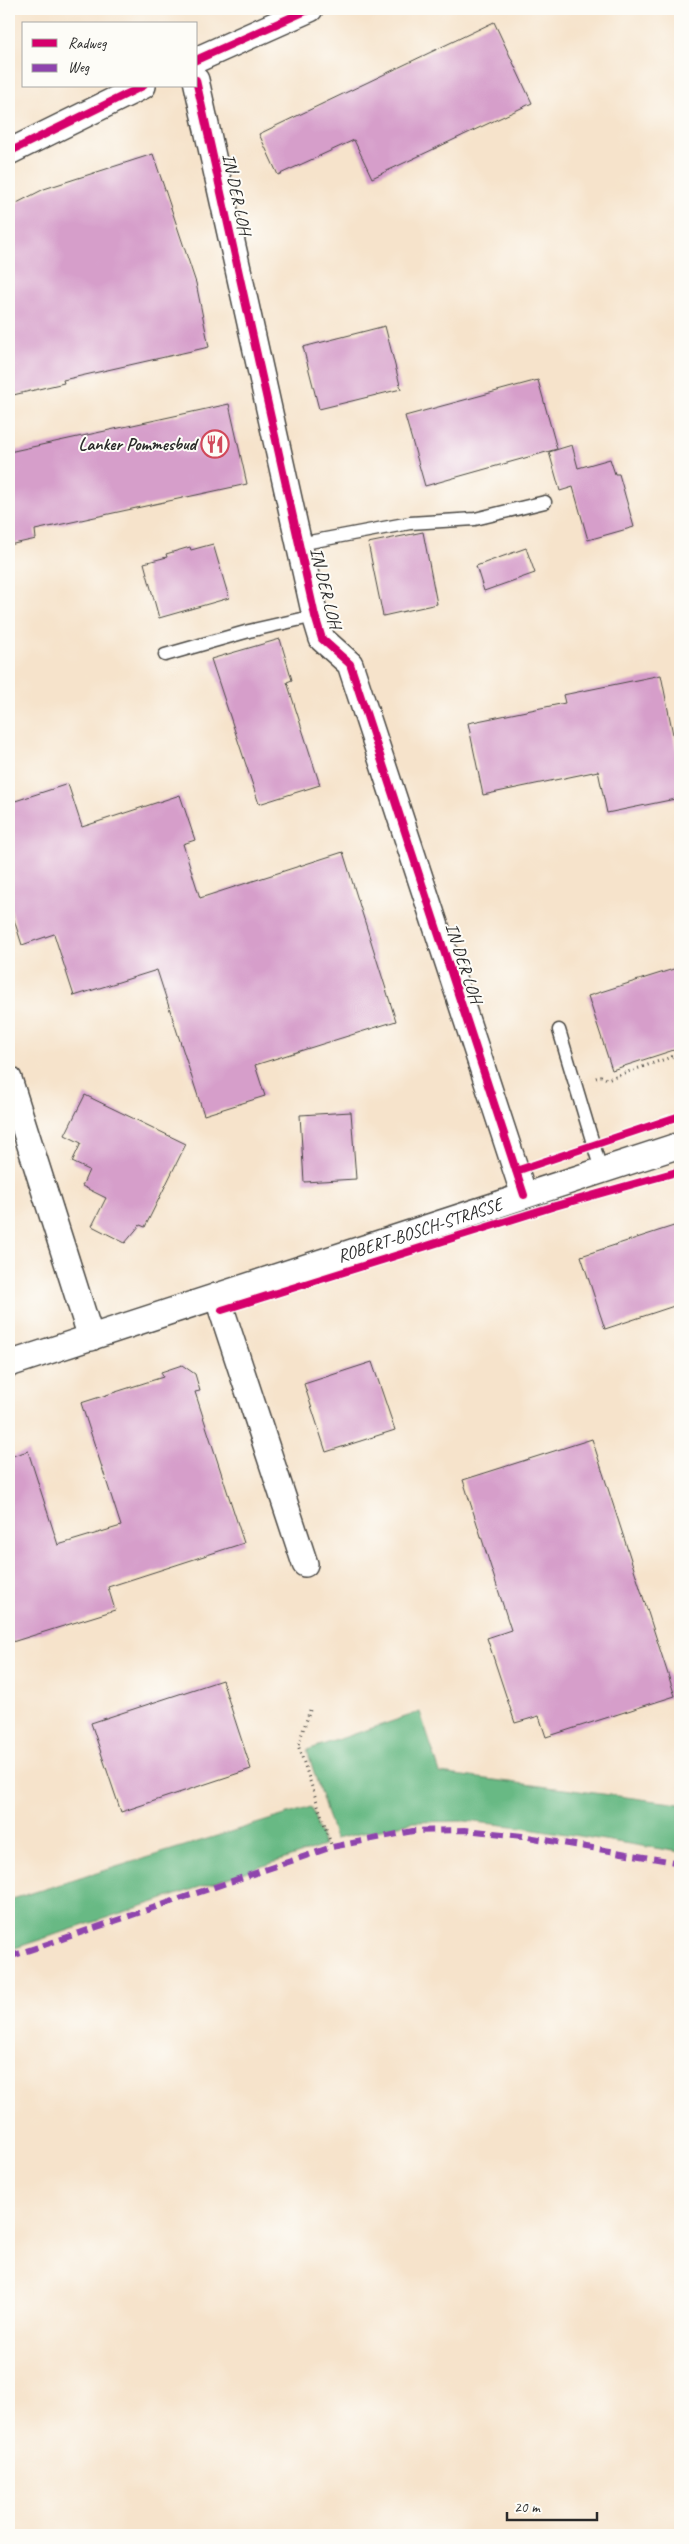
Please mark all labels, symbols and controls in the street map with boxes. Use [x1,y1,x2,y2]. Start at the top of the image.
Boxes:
legend [22,22,198,88]
text: Radweg [68,34,108,53]
text: Weg [68,58,90,77]
street label: IN DER LOH [218,151,257,239]
restaurant icon: Lanker Pommesbud [200,429,230,459]
place label: Lanker Pommesbud [79,433,200,455]
street label: IN DER LOH [305,545,347,633]
street label: IN DER LOH [441,920,488,1008]
street label: ROBERT-BOSCH-STRASSE [334,1192,507,1267]
scale bar [507,2489,596,2521]
text: 20 m [514,2498,541,2517]

